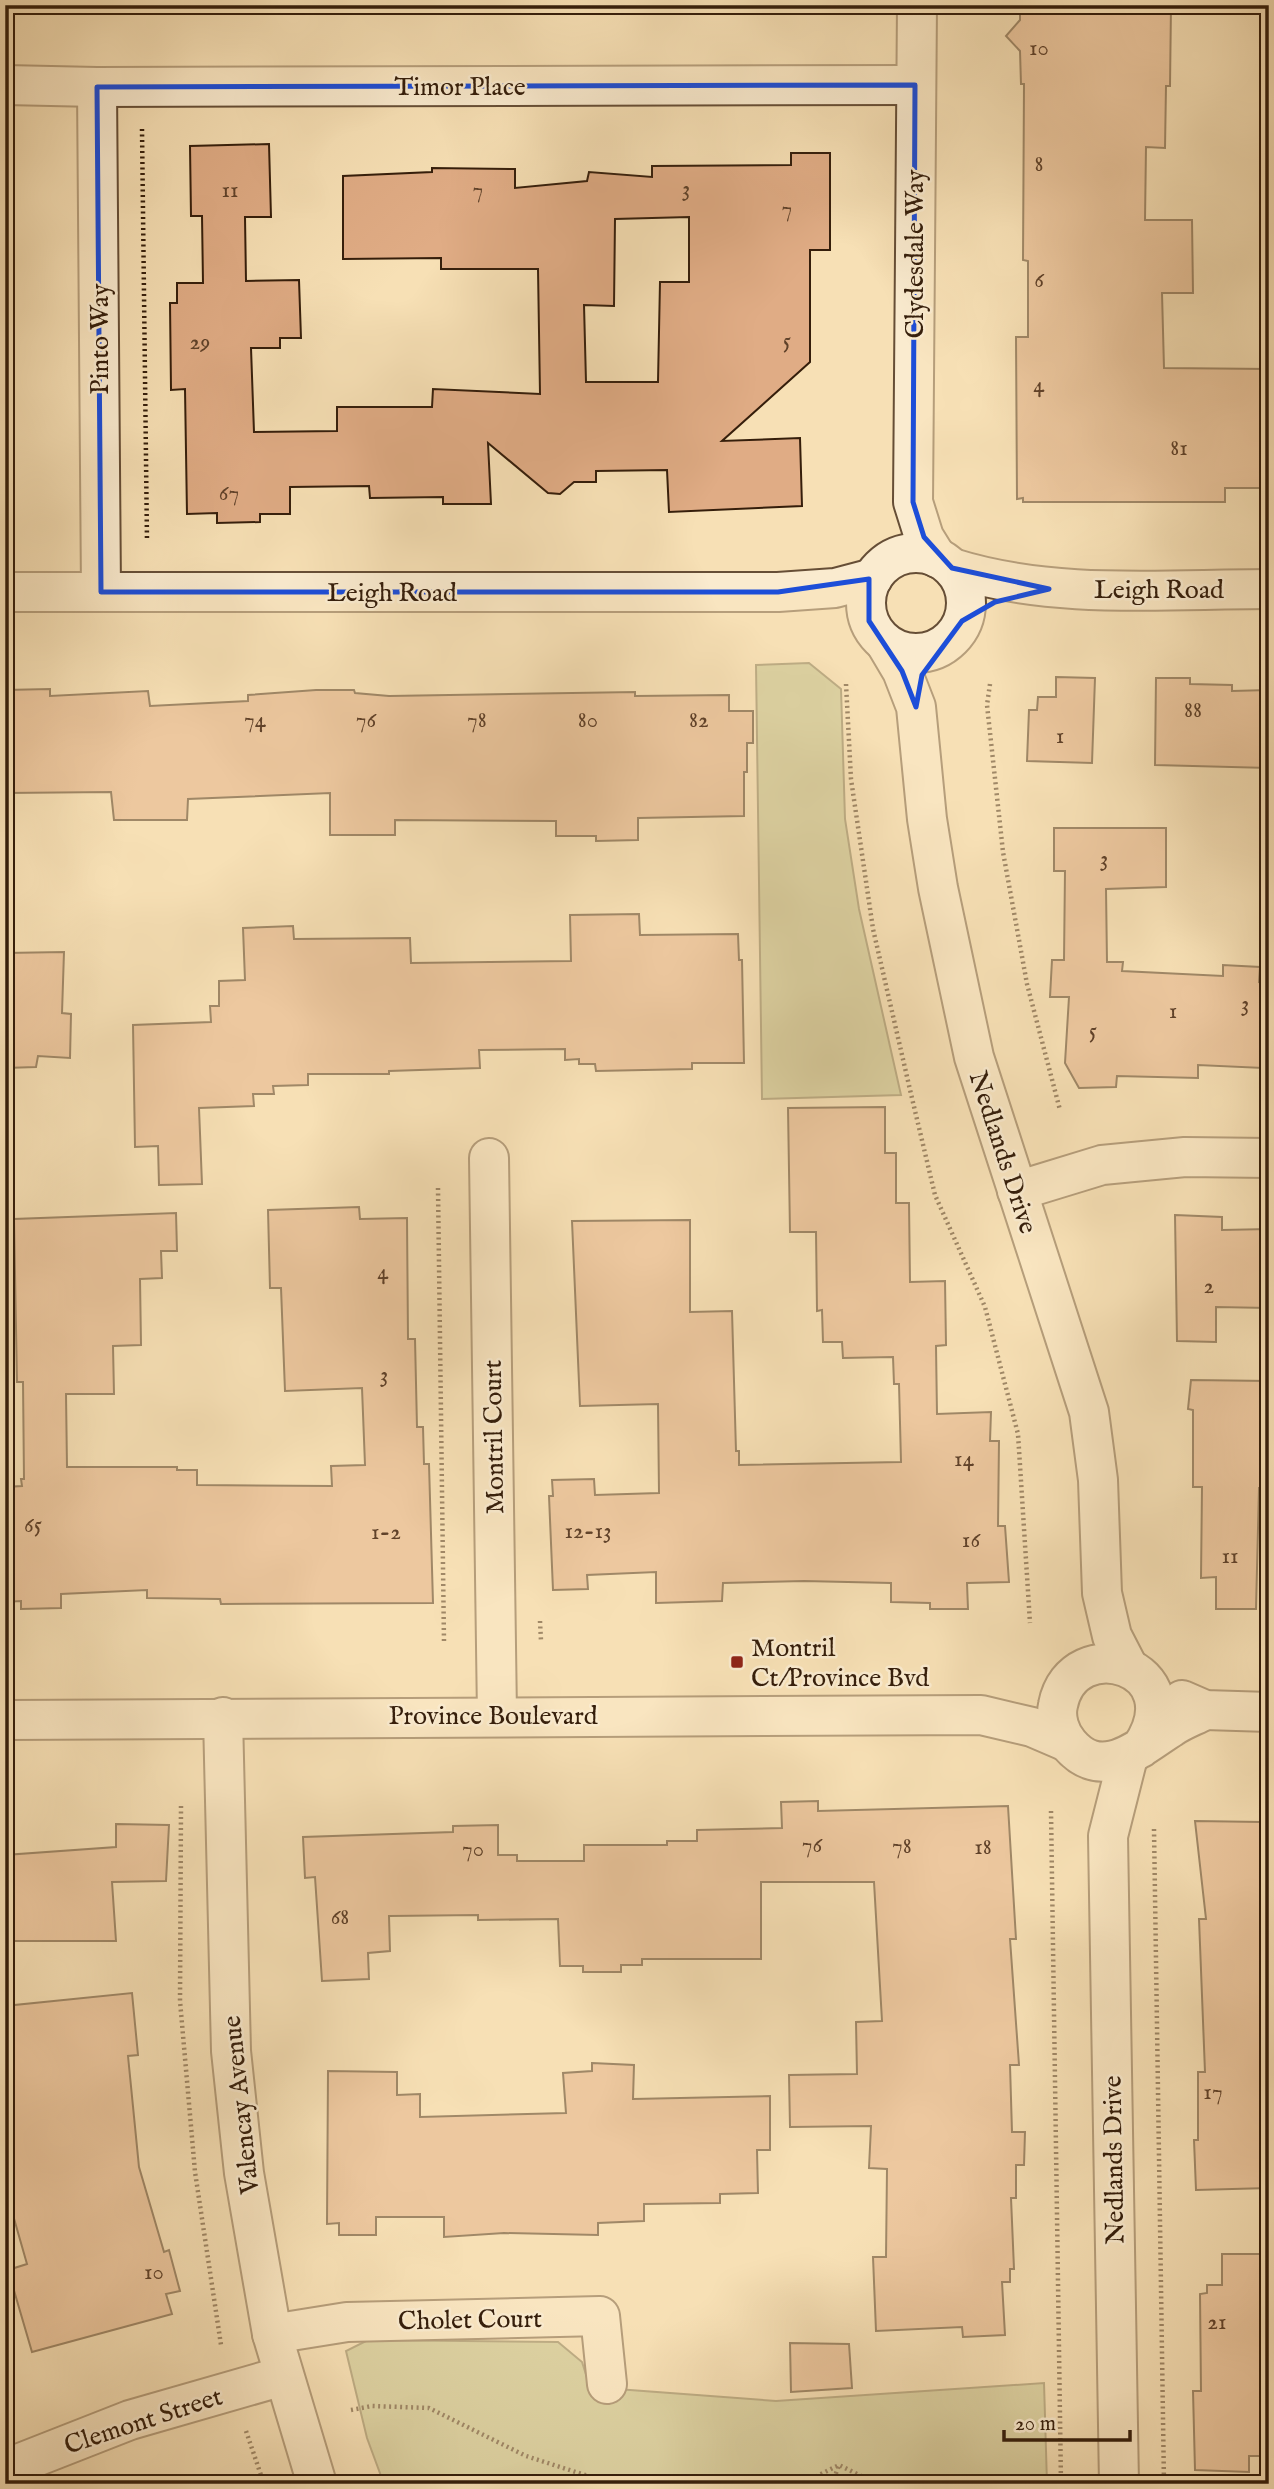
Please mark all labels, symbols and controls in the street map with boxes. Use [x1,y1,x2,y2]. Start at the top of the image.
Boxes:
house number: 10 [1029,34,1049,63]
street label: Timor Place [394,71,526,104]
house number: 8 [1034,150,1044,179]
street label: Clydesdale Way [899,169,932,339]
house number: 3 [682,175,690,204]
house number: 11 [221,176,239,205]
house number: 7 [473,176,483,205]
house number: 7 [782,195,792,224]
house number: 6 [1034,266,1045,295]
street label: Pinto Way [84,283,117,395]
house number: 5 [783,327,791,356]
house number: 29 [190,328,210,357]
house number: 4 [1033,371,1045,400]
house number: 81 [1170,434,1188,463]
house number: 67 [219,479,239,508]
street label: Leigh Road [1094,574,1224,607]
street label: Leigh Road [327,577,457,610]
house number: 88 [1184,696,1202,725]
house number: 74 [244,706,267,735]
house number: 76 [356,706,378,735]
house number: 78 [467,706,487,735]
house number: 80 [578,706,598,735]
house number: 82 [689,706,709,735]
house number: 1 [1056,722,1064,751]
house number: 3 [1100,845,1108,874]
house number: 3 [1241,990,1249,1019]
house number: 1 [1169,997,1177,1026]
house number: 5 [1089,1017,1097,1046]
street label: Nedlands Drive [961,1067,1044,1238]
house number: 4 [377,1258,389,1287]
house number: 2 [1204,1272,1214,1301]
street label: Montril Court [477,1359,512,1515]
house number: 3 [380,1361,388,1390]
house number: 14 [954,1445,975,1474]
house number: 65 [24,1511,42,1540]
house number: 12-13 [564,1517,612,1546]
house number: 1-2 [371,1518,401,1547]
house number: 16 [962,1526,981,1555]
house number: 11 [1221,1542,1239,1571]
place label: Montril Ct/Province Bvd [751,1632,929,1695]
marker: Montril Ct/Province Bvd [729,1654,745,1670]
street label: Province Boulevard [388,1700,598,1733]
house number: 76 [802,1831,824,1860]
house number: 78 [892,1832,912,1861]
house number: 18 [974,1833,992,1862]
house number: 70 [462,1835,484,1864]
house number: 68 [331,1903,349,1932]
street label: Valencay Avenue [216,2014,267,2197]
street label: Nedlands Drive [1097,2075,1132,2245]
house number: 17 [1203,2078,1223,2107]
house number: 10 [144,2258,164,2287]
street label: Cholet Court [398,2303,542,2338]
house number: 21 [1207,2308,1227,2337]
street label: Clemont Street [60,2380,227,2463]
scale bar [1004,2398,1130,2442]
text: 20 m [1015,2411,1056,2438]

